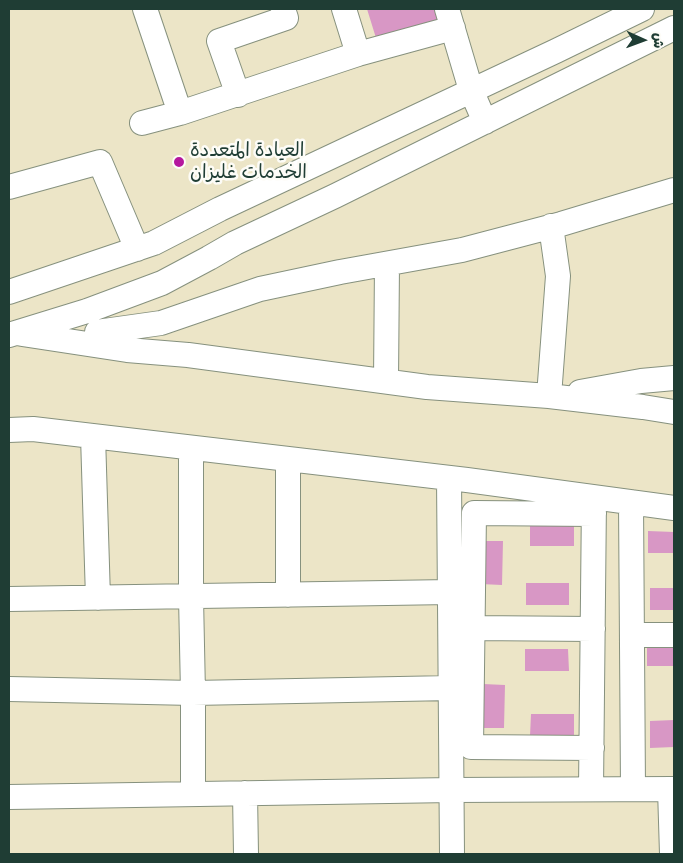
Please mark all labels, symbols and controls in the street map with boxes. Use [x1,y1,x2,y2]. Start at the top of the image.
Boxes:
north arrow [618,15,668,65]
text: ش [646,32,671,49]
place label: العيادة المتعددة الخدمات غليزان [190,140,307,184]
marker: العيادة المتعددة الخدمات غليزان [172,155,186,169]

